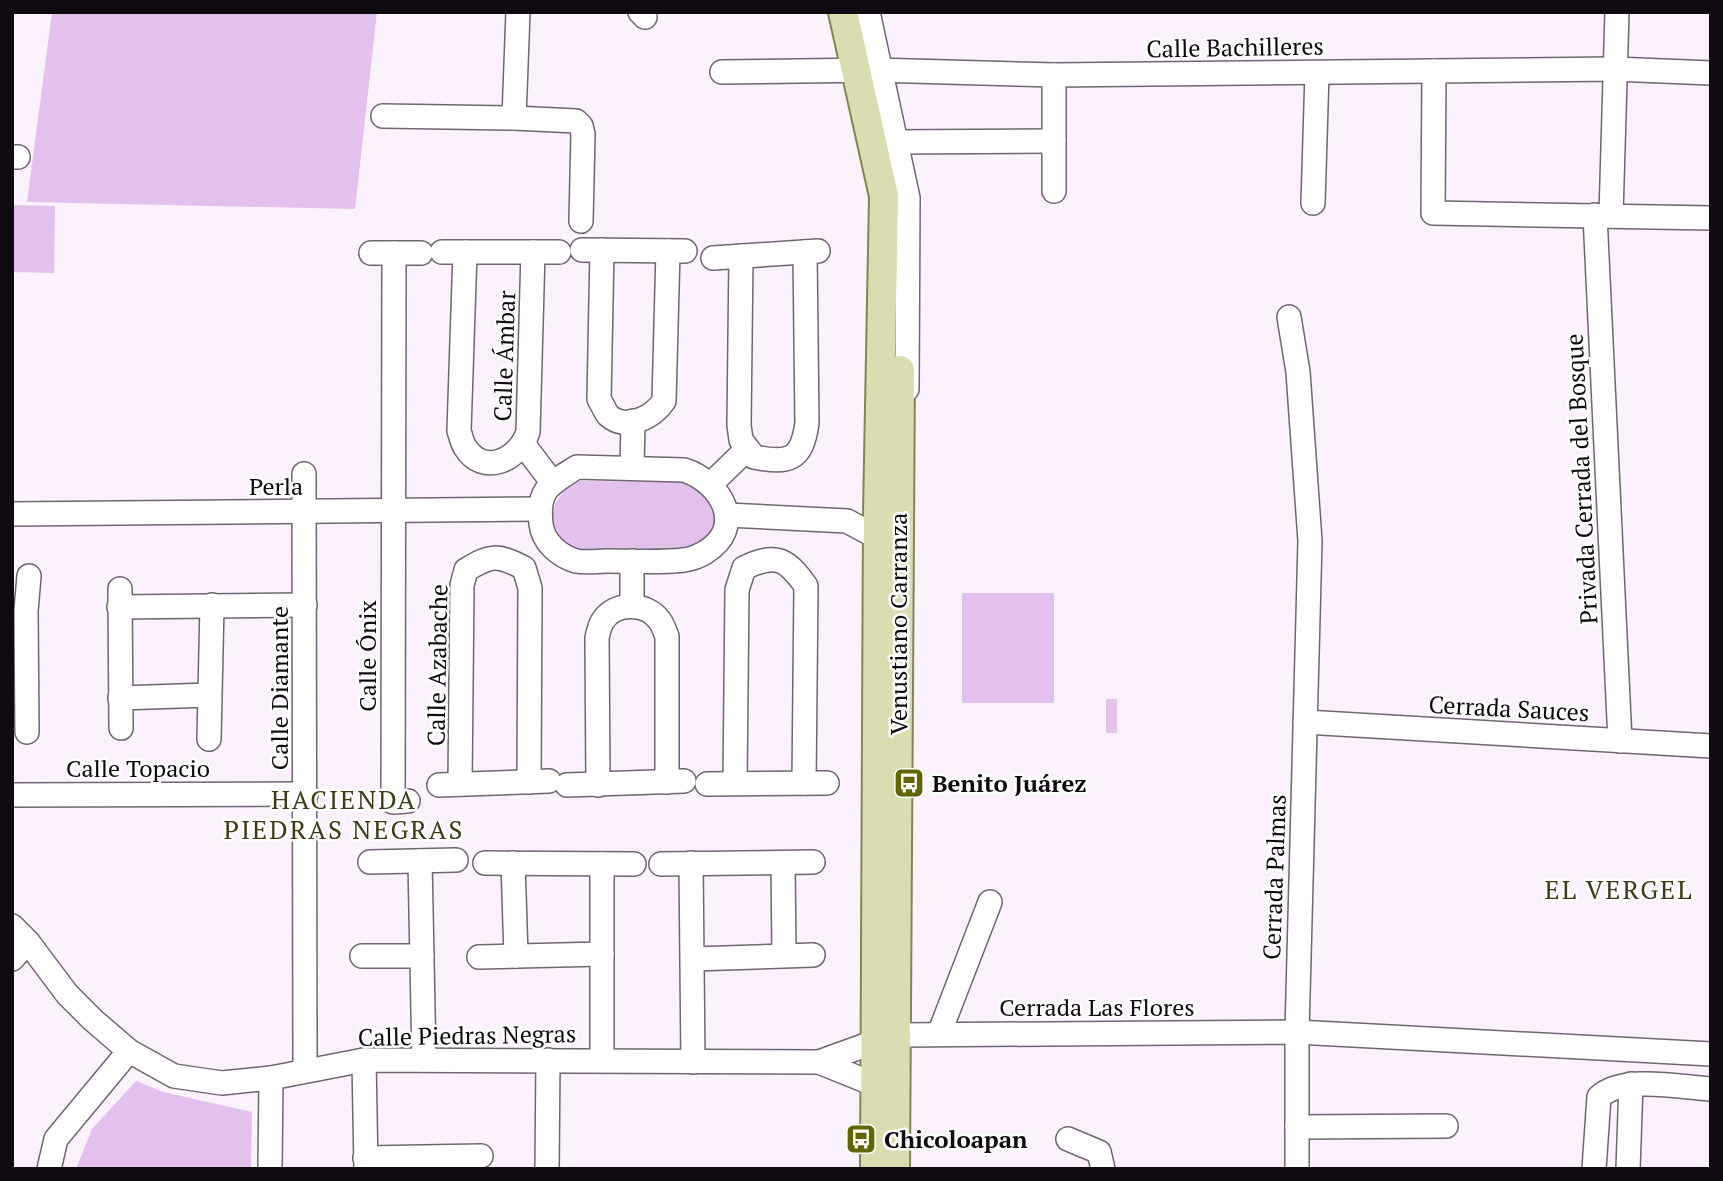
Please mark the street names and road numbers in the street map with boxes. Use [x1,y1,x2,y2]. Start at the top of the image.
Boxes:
street label: Calle Bachilleres [1146,29,1324,65]
street label: Calle Ámbar [486,289,522,422]
street label: Privada Cerrada del Bosque [1557,333,1605,625]
street label: Perla [249,470,303,502]
street label: Venustiano Carranza [882,513,914,735]
street label: Calle Azabache [420,584,454,746]
street label: Calle Ónix [351,600,383,712]
street label: Calle Diamante [263,606,295,770]
street label: Cerrada Sauces [1428,688,1590,728]
street label: Calle Topacio [66,752,210,784]
street label: Cerrada Palmas [1255,794,1293,960]
street label: Cerrada Las Flores [999,991,1195,1023]
street label: Calle Piedras Negras [358,1017,576,1053]

